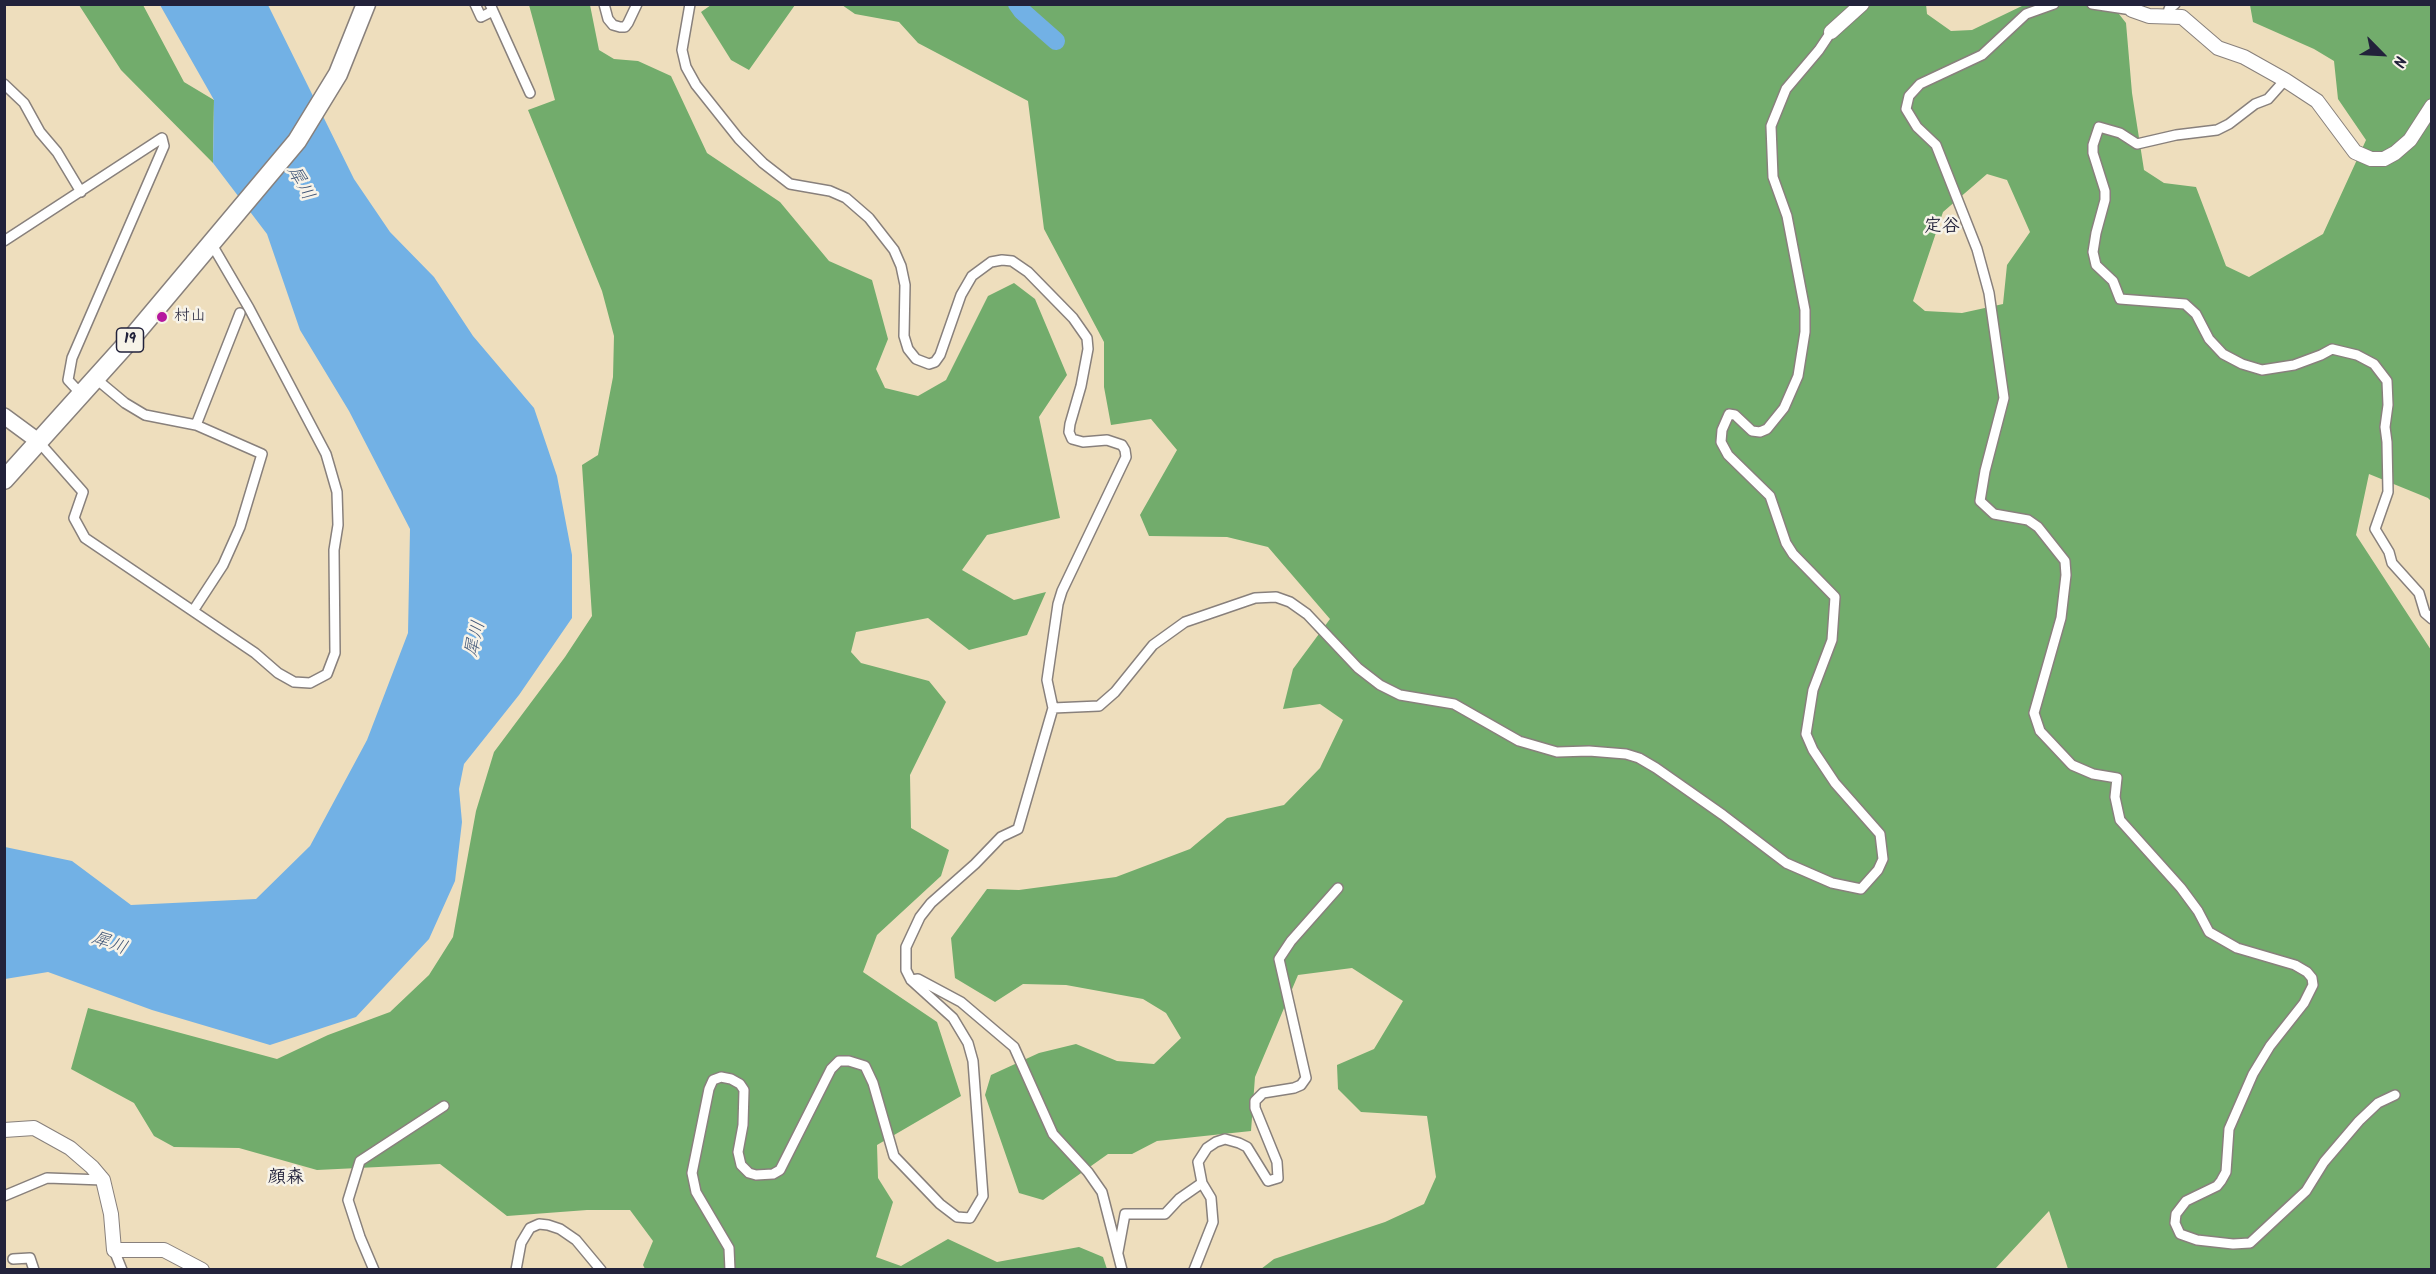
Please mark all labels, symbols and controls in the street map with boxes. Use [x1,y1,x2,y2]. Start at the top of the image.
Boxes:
north arrow [2352,24,2412,84]
text: N [2385,52,2412,71]
water label: 犀川 [281,163,317,205]
district label: 定谷 [1924,217,1960,239]
place label: 村山 [174,307,206,327]
marker: 村山 [155,310,169,324]
road number: 19 [116,328,144,352]
water label: 犀川 [462,619,492,659]
water label: 犀川 [88,929,130,961]
district label: 顔森 [268,1168,304,1190]

